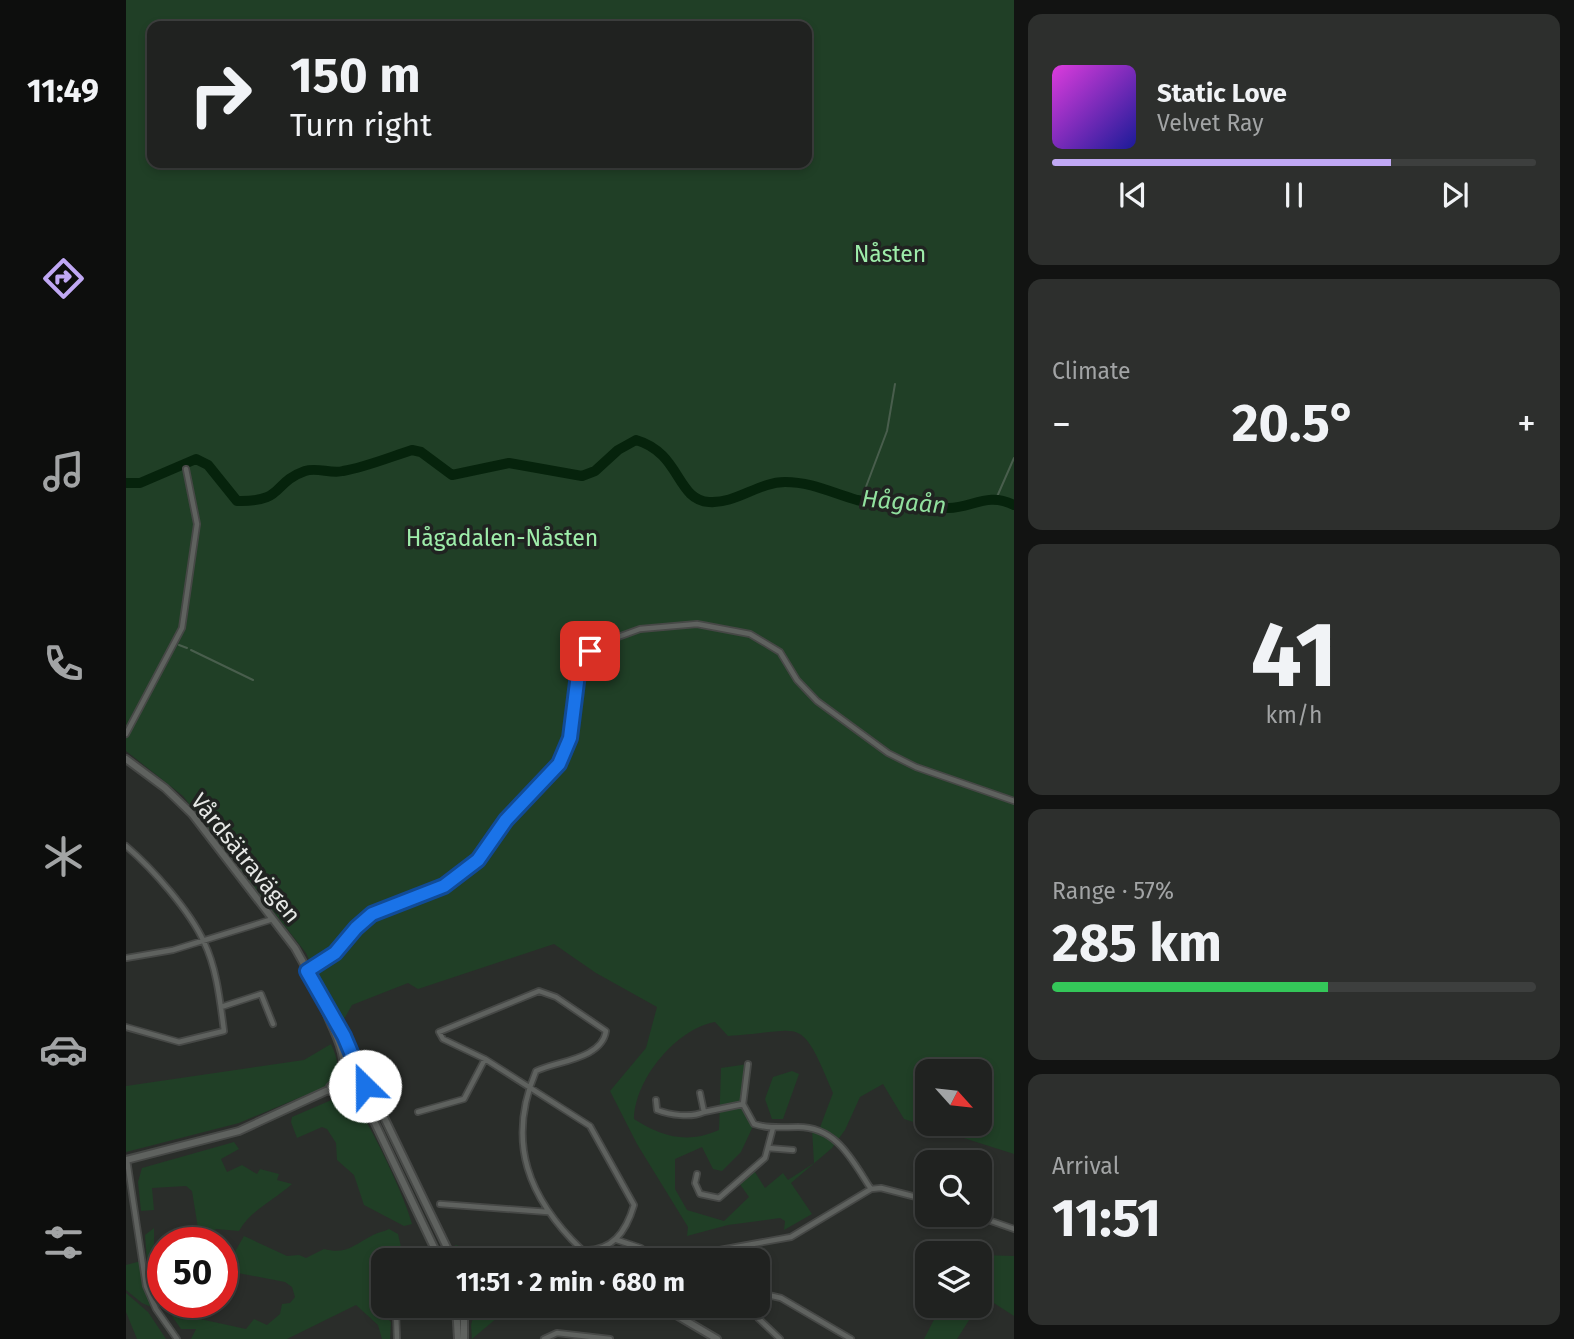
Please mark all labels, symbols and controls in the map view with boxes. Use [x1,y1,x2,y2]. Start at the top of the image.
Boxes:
text: 150 m [290,46,421,105]
icon: right [175,49,266,140]
text: 11:49 [27,72,99,110]
text: Static Love [1157,78,1287,109]
text: Turn right [290,106,432,144]
text: Velvet Ray [1157,109,1264,137]
icon: previous [1114,176,1152,214]
icon: pause [1275,176,1313,214]
icon: next [1436,176,1474,214]
park label: Nåsten [854,240,926,268]
icon: directions [39,254,88,303]
text: Climate [1052,357,1131,385]
text: 20.5° [1232,392,1356,455]
text: − [1052,401,1071,447]
text: + [1517,401,1536,447]
icon: music [39,447,88,496]
water label: Hågaån [860,484,948,520]
park label: Hågadalen-Nåsten [406,524,598,552]
text: 41 [1250,601,1338,710]
pin [560,621,620,681]
icon: arrive [571,632,609,670]
icon: phone [39,639,88,688]
text: km/h [1266,701,1322,729]
street label: Vårdsätravägen [185,788,307,928]
icon: climate [39,832,88,881]
text: Range · 57% [1052,877,1174,905]
text: 285 km [1052,912,1222,975]
icon: car [39,1025,88,1074]
position arrow [328,1049,402,1123]
north arrow [915,1059,992,1136]
map controls [915,1059,992,1318]
button: search [915,1150,992,1227]
text: Arrival [1052,1152,1119,1180]
text: 11:51 [1052,1187,1161,1250]
icon: filters [39,1218,88,1267]
speed limit sign: 50 [147,1227,238,1318]
button: layers [915,1241,992,1318]
text: 11:51 · 2 min · 680 m [456,1267,685,1298]

